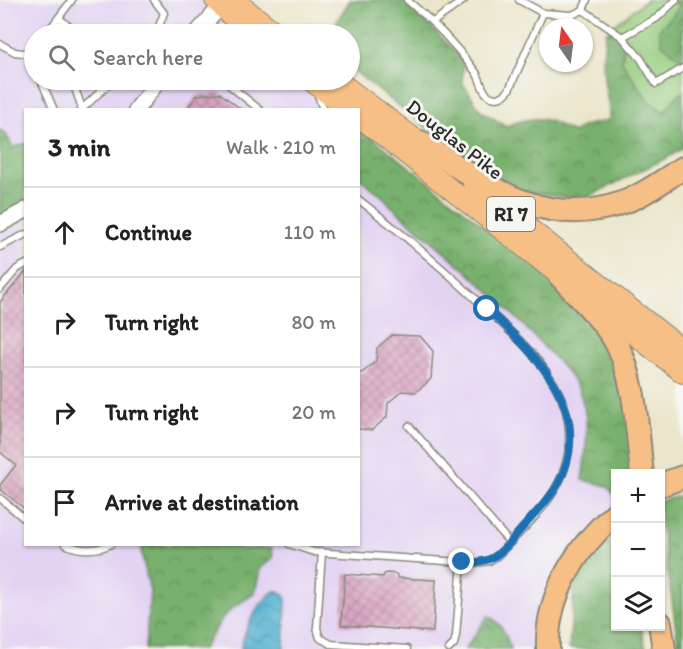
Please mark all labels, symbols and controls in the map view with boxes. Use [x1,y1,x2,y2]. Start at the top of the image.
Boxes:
north arrow [539,18,593,72]
search box [24,24,360,90]
icon: search [45,41,78,74]
text: Search here [93,44,203,71]
street label: Douglas Pike [402,93,508,185]
text: 3 min [48,131,110,163]
text: Walk · 210 m [226,135,336,159]
road number: RI 7 [487,197,535,231]
icon: ahead [48,216,81,249]
text: Continue [105,219,192,246]
text: 110 m [284,220,336,244]
route start [473,295,499,321]
icon: right [48,306,81,339]
text: Turn right [105,309,199,336]
text: 80 m [291,310,336,334]
icon: right [48,396,81,429]
text: Turn right [105,399,199,426]
text: 20 m [292,400,336,424]
map controls [611,469,665,631]
button: + [611,469,665,523]
icon: arrive [48,486,81,519]
text: Arrive at destination [105,489,299,516]
button: − [611,523,665,577]
route end [448,548,474,574]
button: layers [611,577,665,631]

